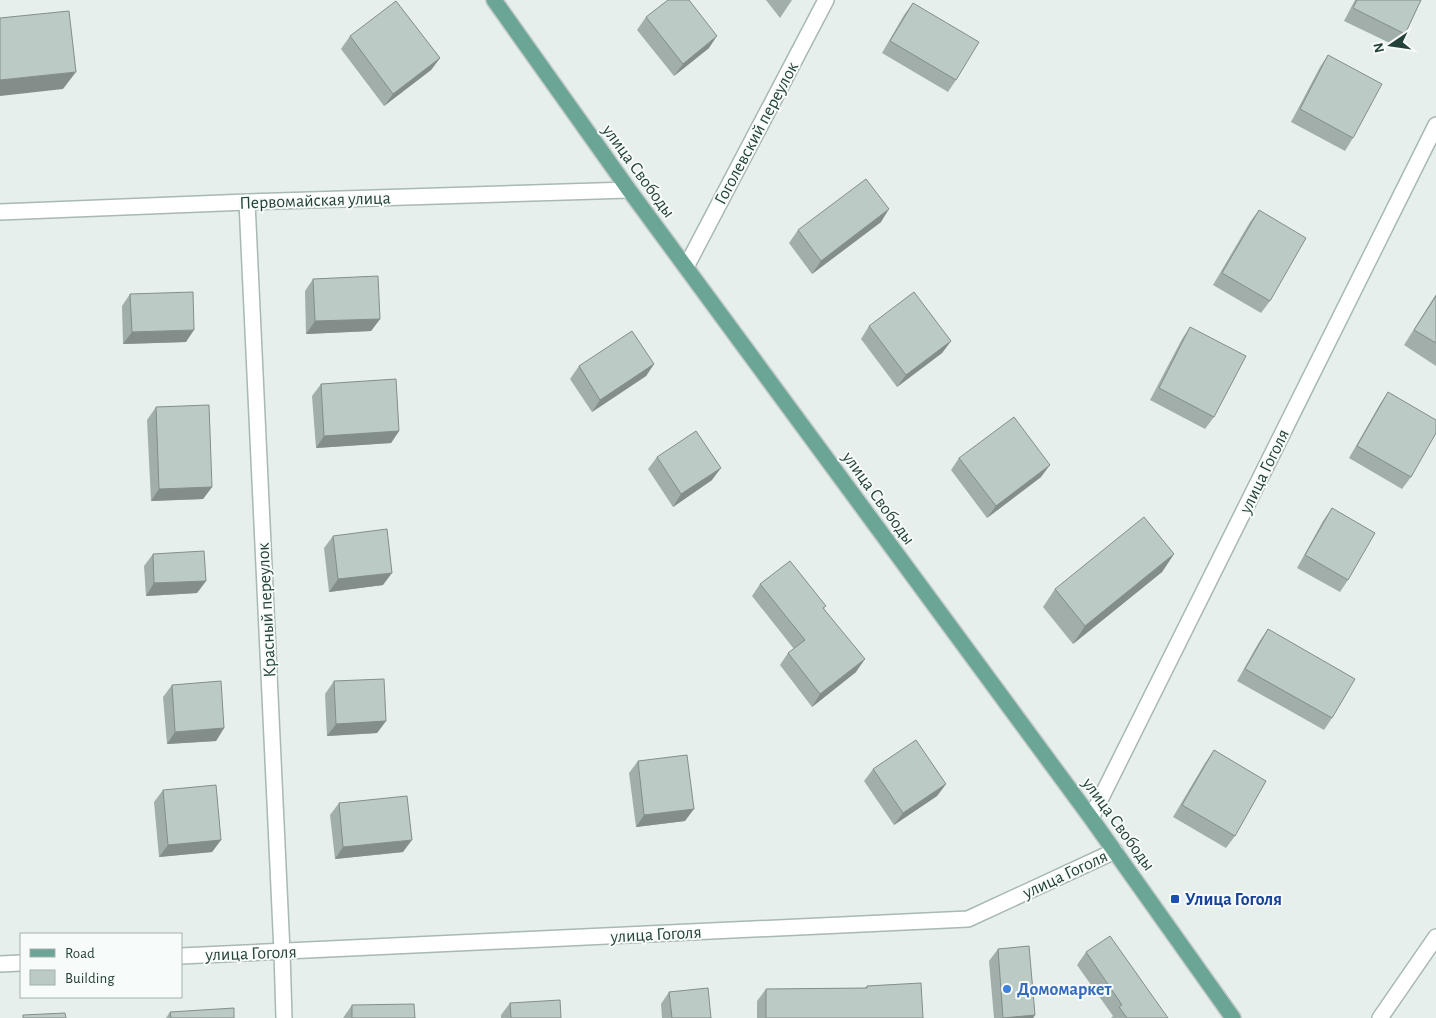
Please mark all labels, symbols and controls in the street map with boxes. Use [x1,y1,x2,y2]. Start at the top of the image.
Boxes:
north arrow [1366,20,1416,70]
text: N [1371,41,1387,54]
street label: Гоголевский переулок [712,59,802,208]
street label: улица Свободы [598,120,679,221]
street label: Первомайская улица [239,189,391,213]
street label: улица Гоголя [1236,426,1293,517]
street label: улица Свободы [838,447,919,548]
street label: Красный переулок [254,541,280,678]
street label: улица Свободы [1078,773,1159,874]
street label: улица Гоголя [1019,847,1111,903]
place label: Улица Гоголя [1185,891,1282,909]
marker: Улица Гоголя [1169,893,1181,905]
street label: улица Гоголя [609,924,702,946]
legend [20,933,182,998]
street label: улица Гоголя [204,943,297,965]
text: Road [65,946,95,961]
text: Building [65,971,115,986]
place label: Домомаркет [1017,981,1112,999]
marker: Домомаркет [1001,983,1013,995]

